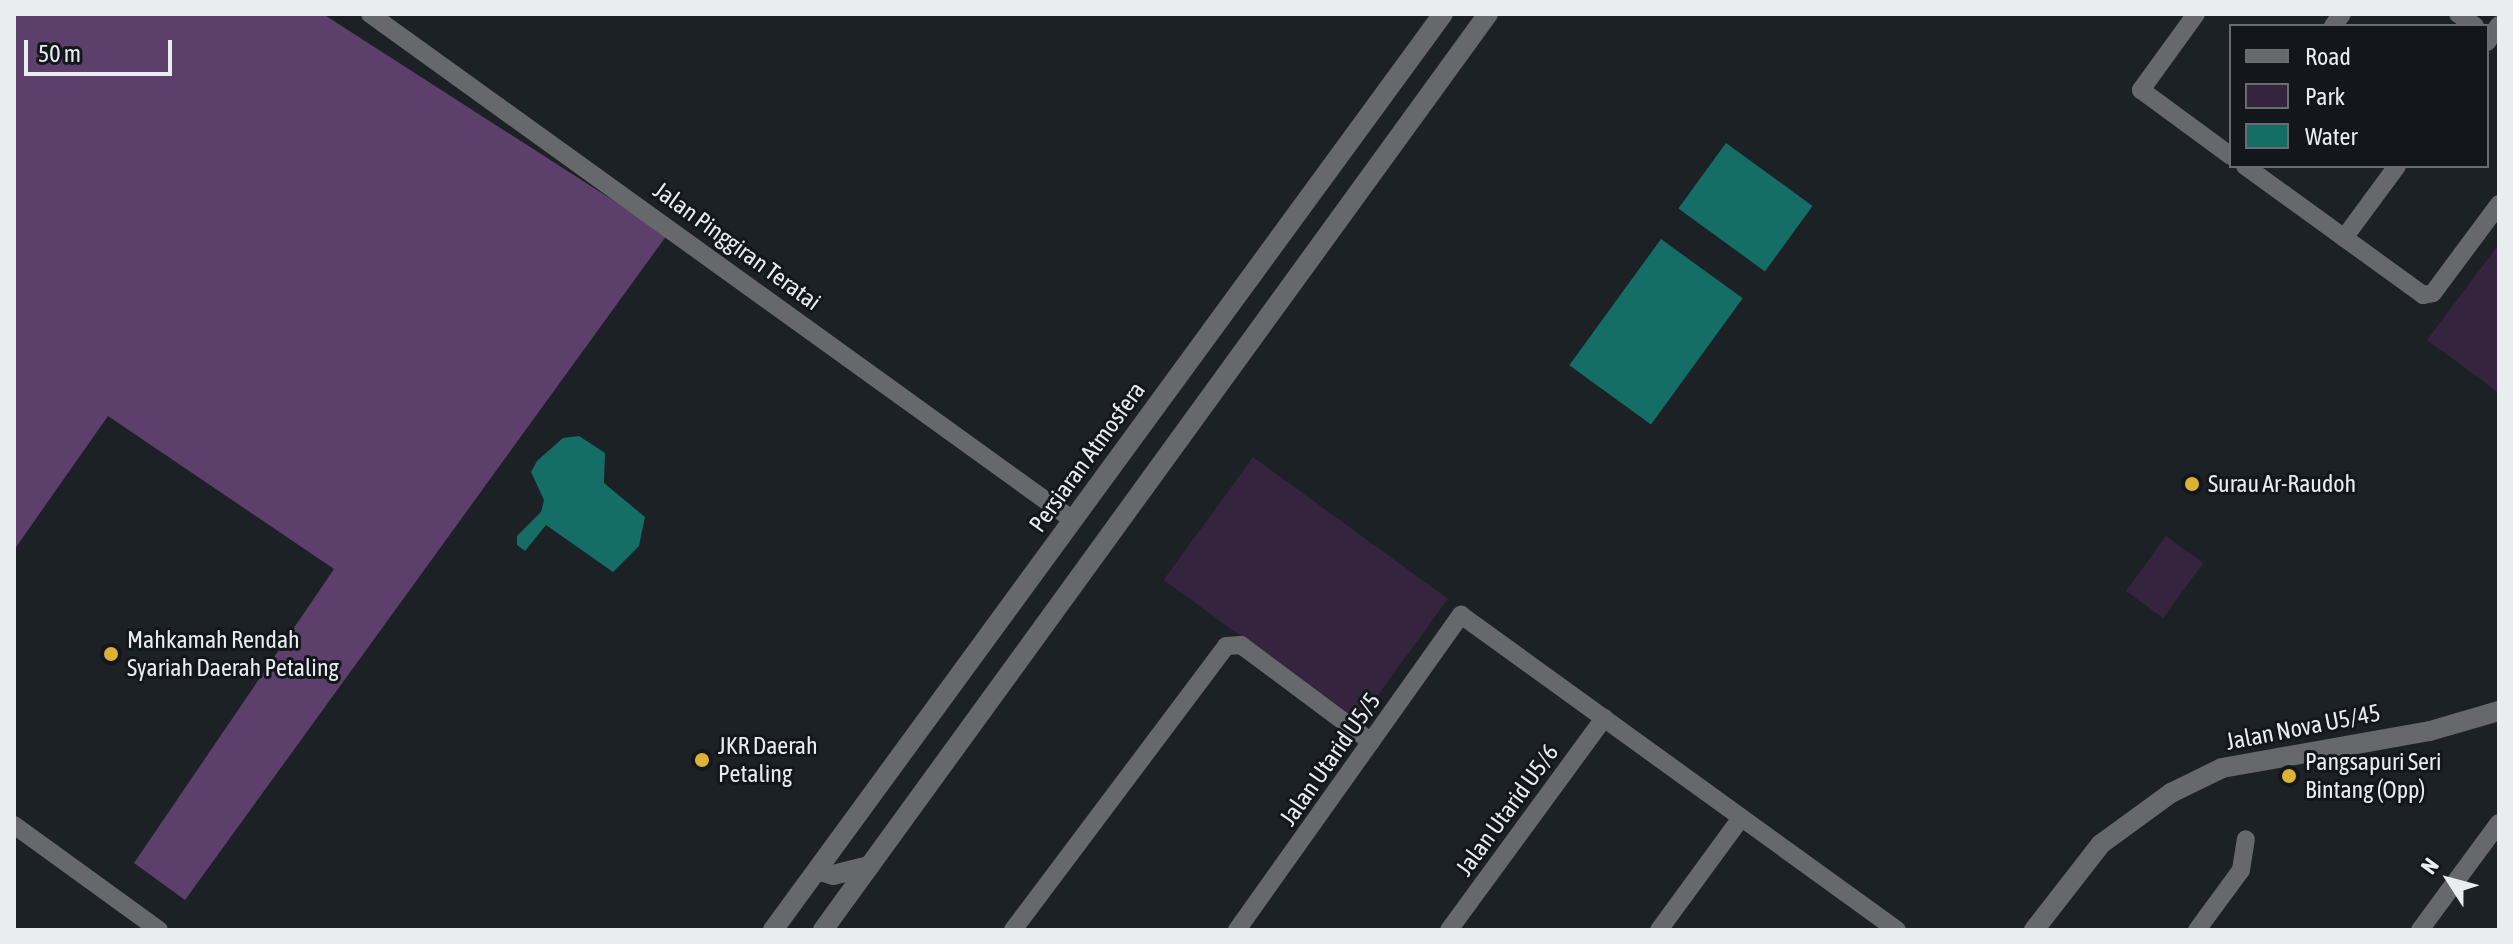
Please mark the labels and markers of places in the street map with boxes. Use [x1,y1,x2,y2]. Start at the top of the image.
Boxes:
place label: Surau Ar-Raudoh [2208,470,2356,498]
marker: Surau Ar-Raudoh [2183,475,2201,493]
place label: Mahkamah Rendah Syariah Daerah Petaling [127,626,339,682]
marker: Mahkamah Rendah Syariah Daerah Petaling [102,645,120,663]
place label: JKR Daerah Petaling [718,732,818,788]
place label: Pangsapuri Seri Bintang (Opp) [2305,748,2441,804]
marker: JKR Daerah Petaling [693,751,711,769]
marker: Pangsapuri Seri Bintang (Opp) [2280,767,2298,785]

